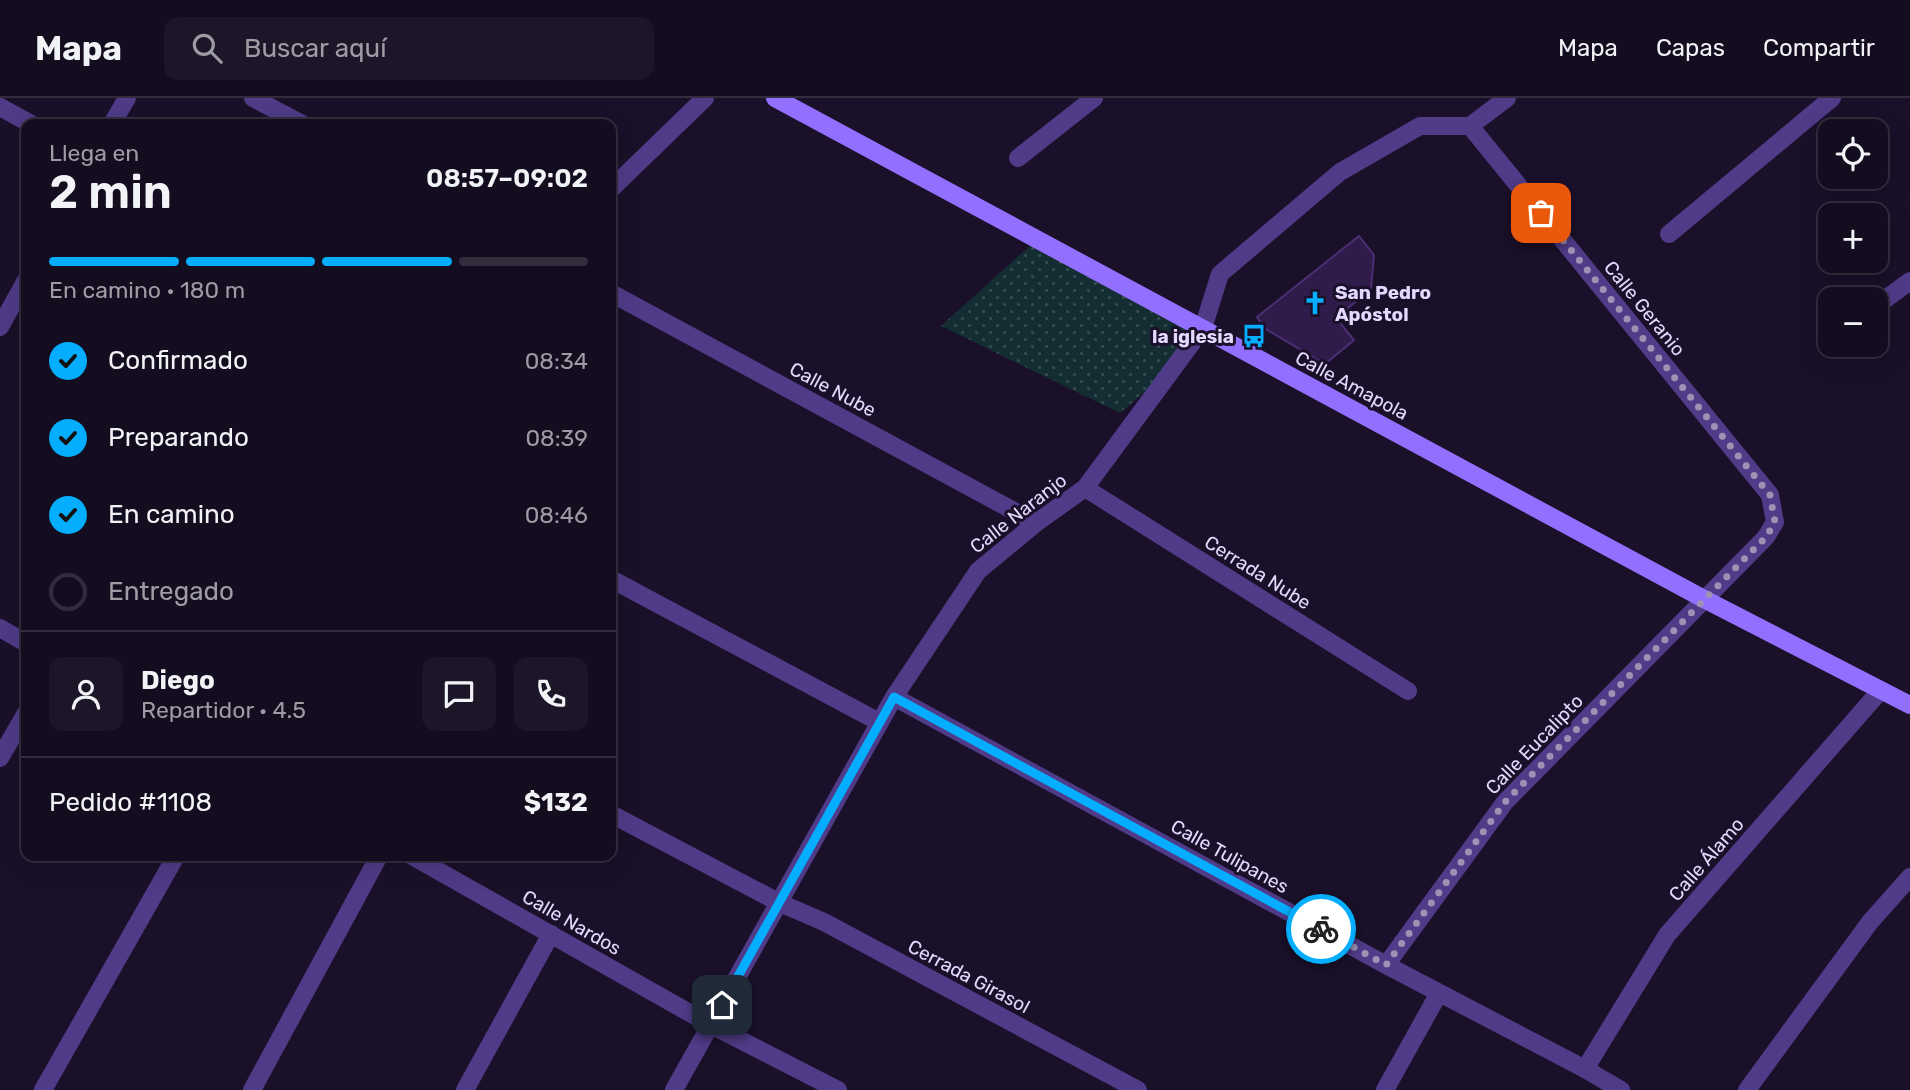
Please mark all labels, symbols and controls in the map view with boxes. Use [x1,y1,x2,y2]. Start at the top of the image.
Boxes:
search box [164,17,654,80]
text: Mapa [35,29,122,68]
icon: search [188,29,226,67]
text: Buscar aquí [244,33,387,64]
text: Mapa [1558,34,1618,62]
text: Capas [1656,34,1725,62]
text: Compartir [1763,34,1875,62]
map controls [1818,119,1888,357]
button: locate [1818,119,1888,189]
text: Llega en [49,139,139,167]
text: 08:57–09:02 [426,163,588,194]
text: 2 min [49,165,172,220]
pin [1511,183,1571,243]
icon: bag [1522,194,1560,232]
button: + [1818,203,1888,273]
street label: Calle Geranio [1599,256,1690,361]
text: En camino · 180 m [49,276,245,304]
place label: San Pedro Apóstol [1335,281,1431,326]
button: − [1818,287,1888,357]
church icon: San Pedro Apóstol [1301,289,1329,317]
bus stop icon: la iglesia [1240,322,1268,350]
place label: la iglesia [1152,325,1234,348]
icon: check [49,342,87,380]
text: Confirmado [108,345,248,376]
street label: Calle Amapola [1291,346,1412,425]
text: 08:34 [525,347,588,375]
street label: Calle Nube [786,357,880,422]
icon: check [49,419,87,457]
text: Preparando [108,422,249,453]
text: 08:39 [525,424,588,452]
street label: Calle Naranjo [965,469,1071,558]
icon: check [49,496,87,534]
text: En camino [108,499,235,530]
text: 08:46 [525,501,588,529]
street label: Cerrada Nube [1200,531,1315,614]
text: Entregado [108,576,234,607]
button: person [49,657,123,731]
button: chat [422,657,496,731]
button: phone [514,657,588,731]
text: Diego [141,665,215,696]
street label: Calle Eucalipto [1481,690,1588,799]
text: Repartidor · 4.5 [141,696,306,724]
text: Pedido #1108 [49,787,212,818]
text: $132 [524,787,588,818]
street label: Calle Álamo [1664,813,1749,906]
street label: Calle Tulipanes [1167,815,1293,898]
street label: Calle Nardos [518,885,625,960]
courier [1286,894,1356,964]
icon: bike [1302,910,1340,948]
street label: Cerrada Girasol [904,935,1034,1018]
pin [692,975,752,1035]
icon: home [703,986,741,1024]

